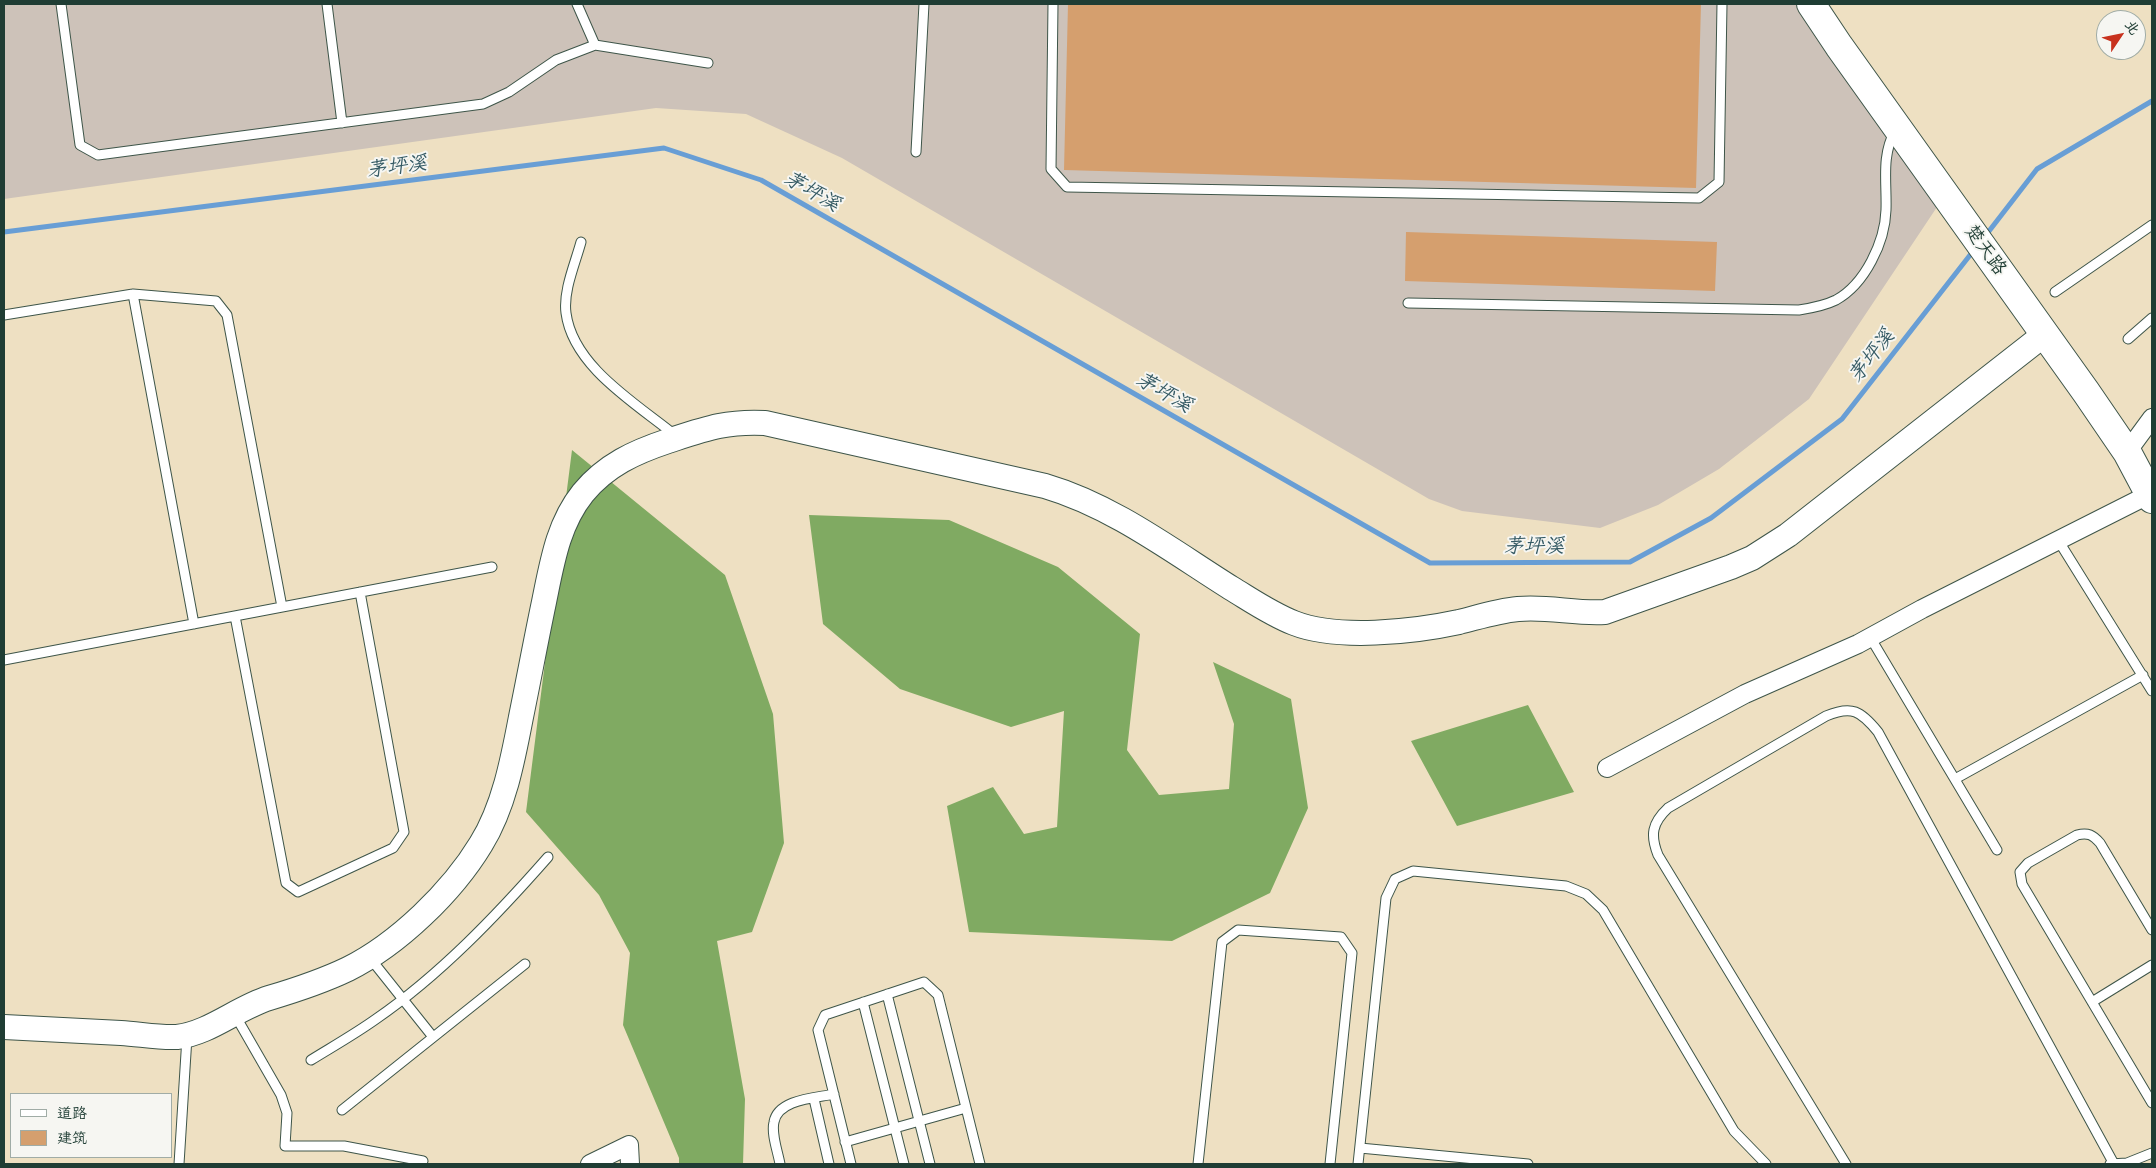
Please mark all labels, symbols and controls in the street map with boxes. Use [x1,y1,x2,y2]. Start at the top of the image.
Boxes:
north arrow [2096,10,2146,60]
text: 北 [2121,16,2145,38]
water label: 茅坪溪 [366,151,428,183]
water label: 茅坪溪 [780,167,844,217]
street label: 楚天路 [1959,220,2011,280]
water label: 茅坪溪 [1844,325,1900,387]
water label: 茅坪溪 [1132,368,1196,418]
water label: 茅坪溪 [1504,535,1564,559]
legend [10,1093,172,1158]
text: 道路 [57,1102,87,1123]
text: 建筑 [57,1127,87,1148]

